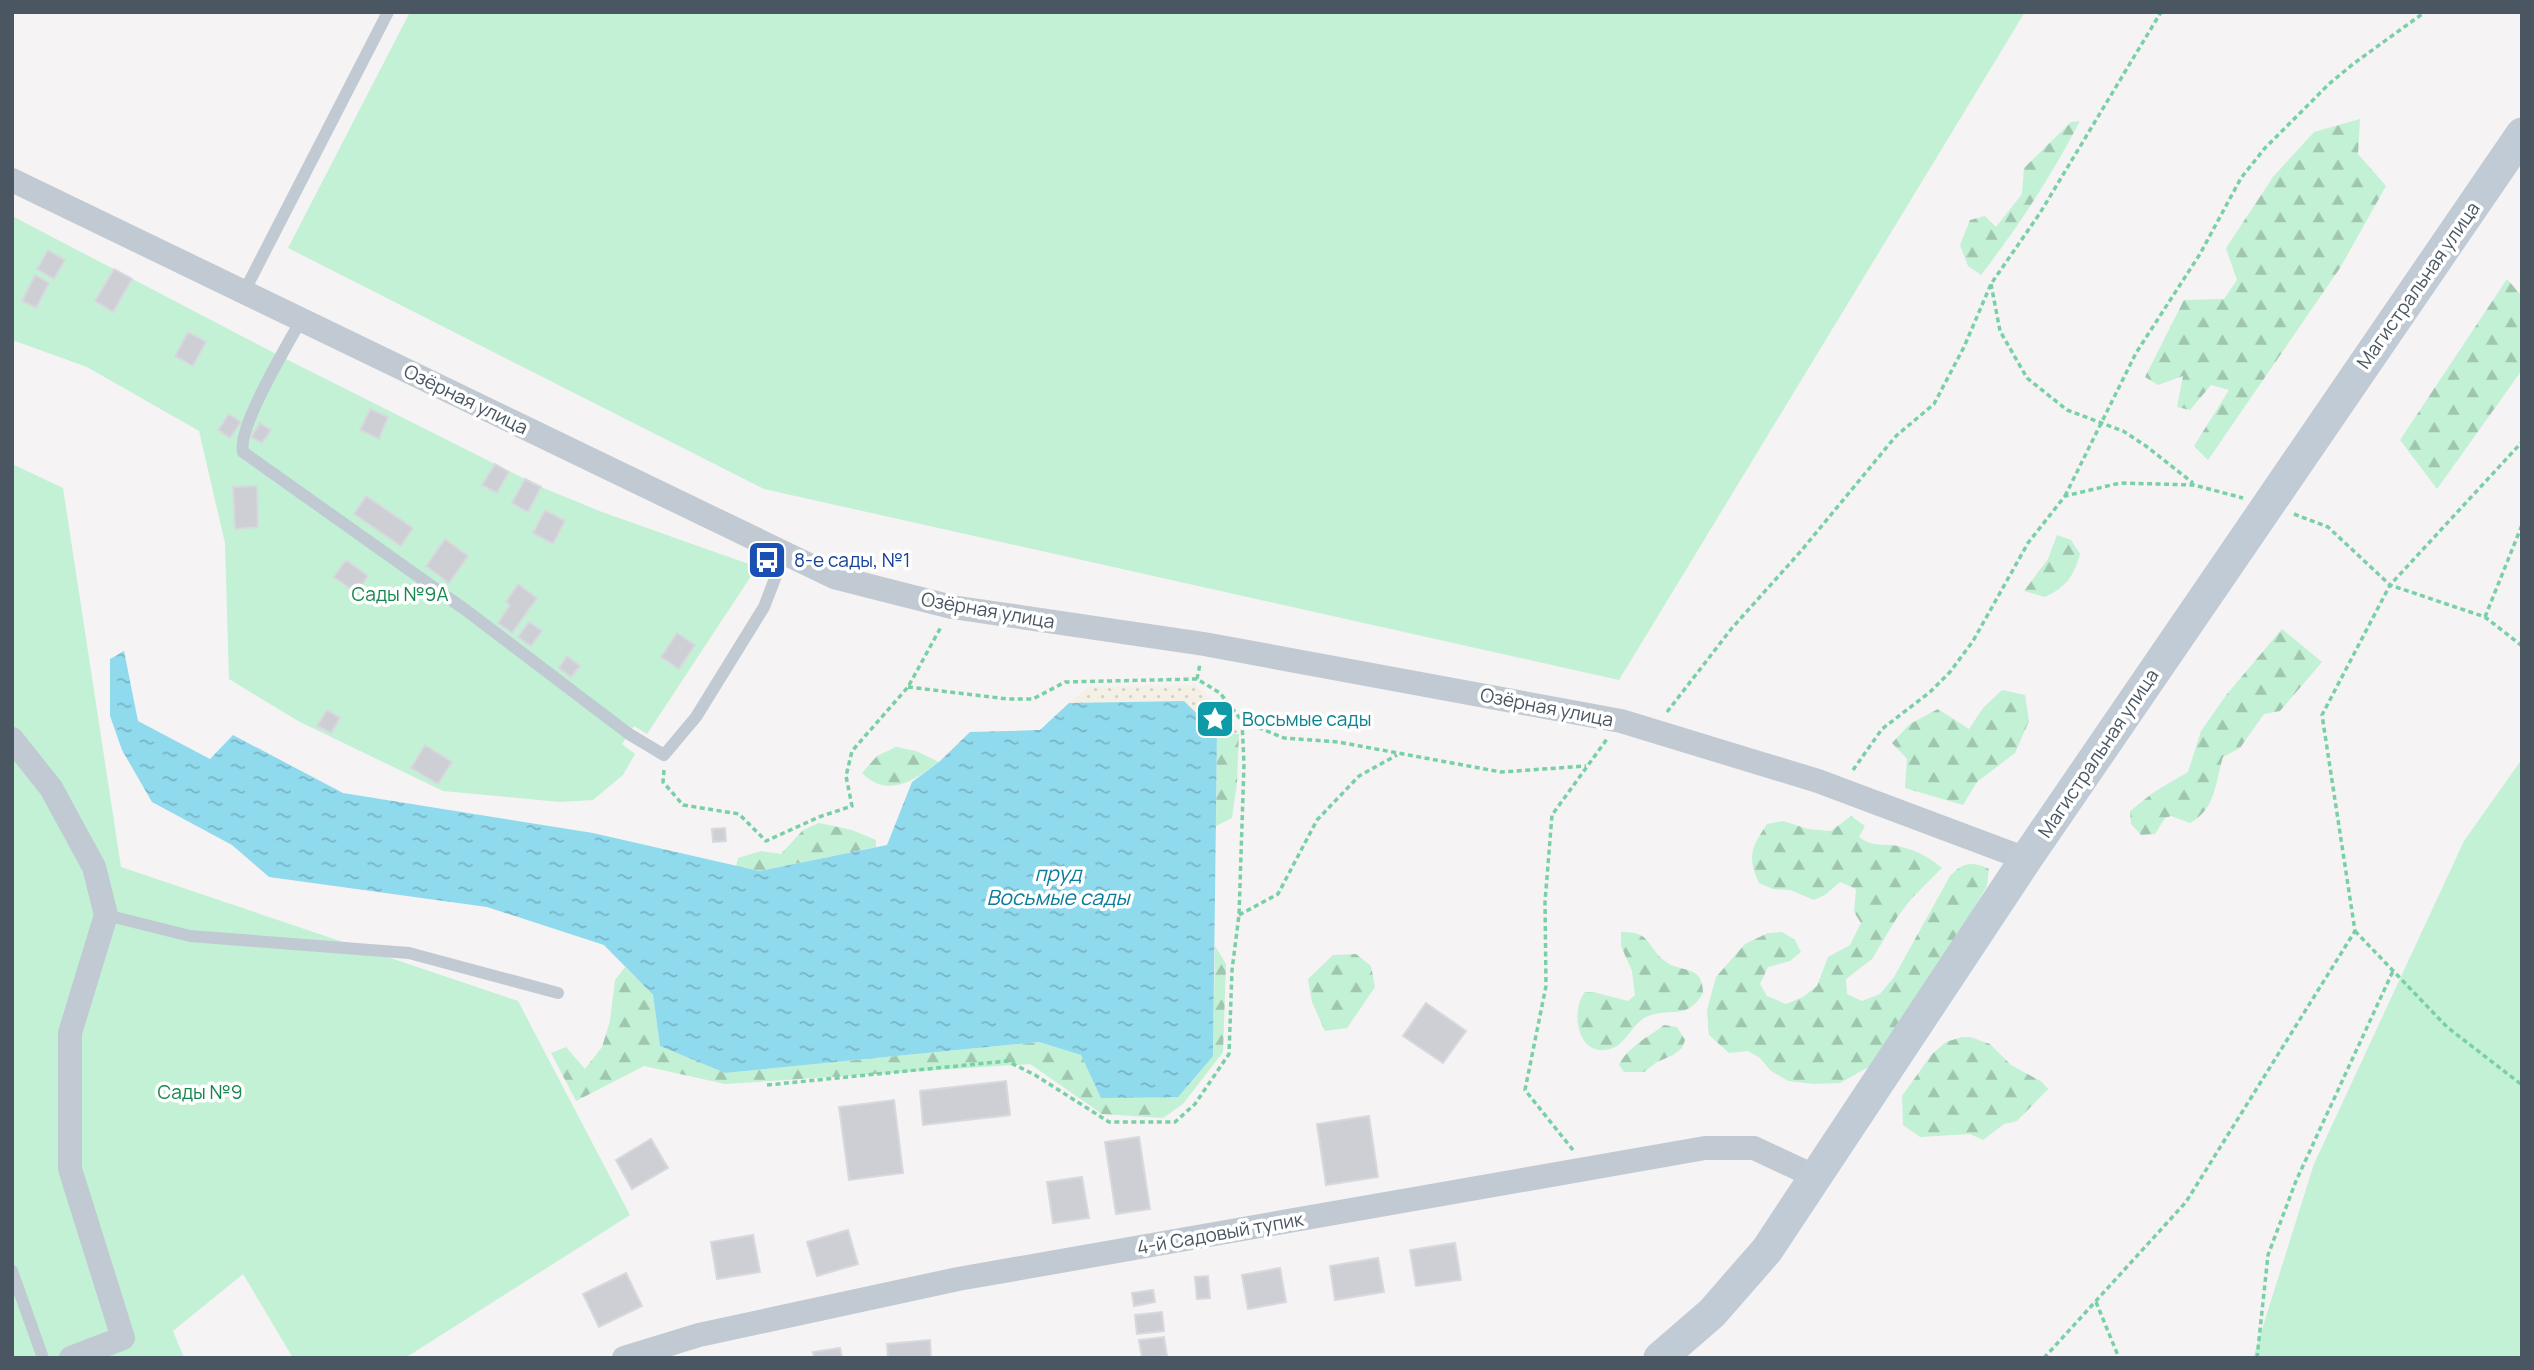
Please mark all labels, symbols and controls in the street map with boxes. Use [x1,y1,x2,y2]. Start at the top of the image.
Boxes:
street label: Магистральная улица [2350,196,2486,374]
street label: Озёрная улица [400,358,532,440]
bus stop icon: 8-е сады, №1 [746,539,788,581]
place label: 8-е сады, №1 [794,547,910,573]
park label: Сады №9А [352,581,448,607]
street label: Озёрная улица [919,585,1057,635]
street label: Магистральная улица [2032,663,2164,843]
street label: Озёрная улица [1478,681,1616,733]
place icon: Восьмые сады [1194,698,1236,740]
place label: Восьмые сады [1242,706,1371,732]
water label: пруд Восьмые сады [986,859,1131,911]
park label: Сады №9 [158,1079,242,1105]
street label: 4-й Садовый тупик [1135,1205,1306,1260]

